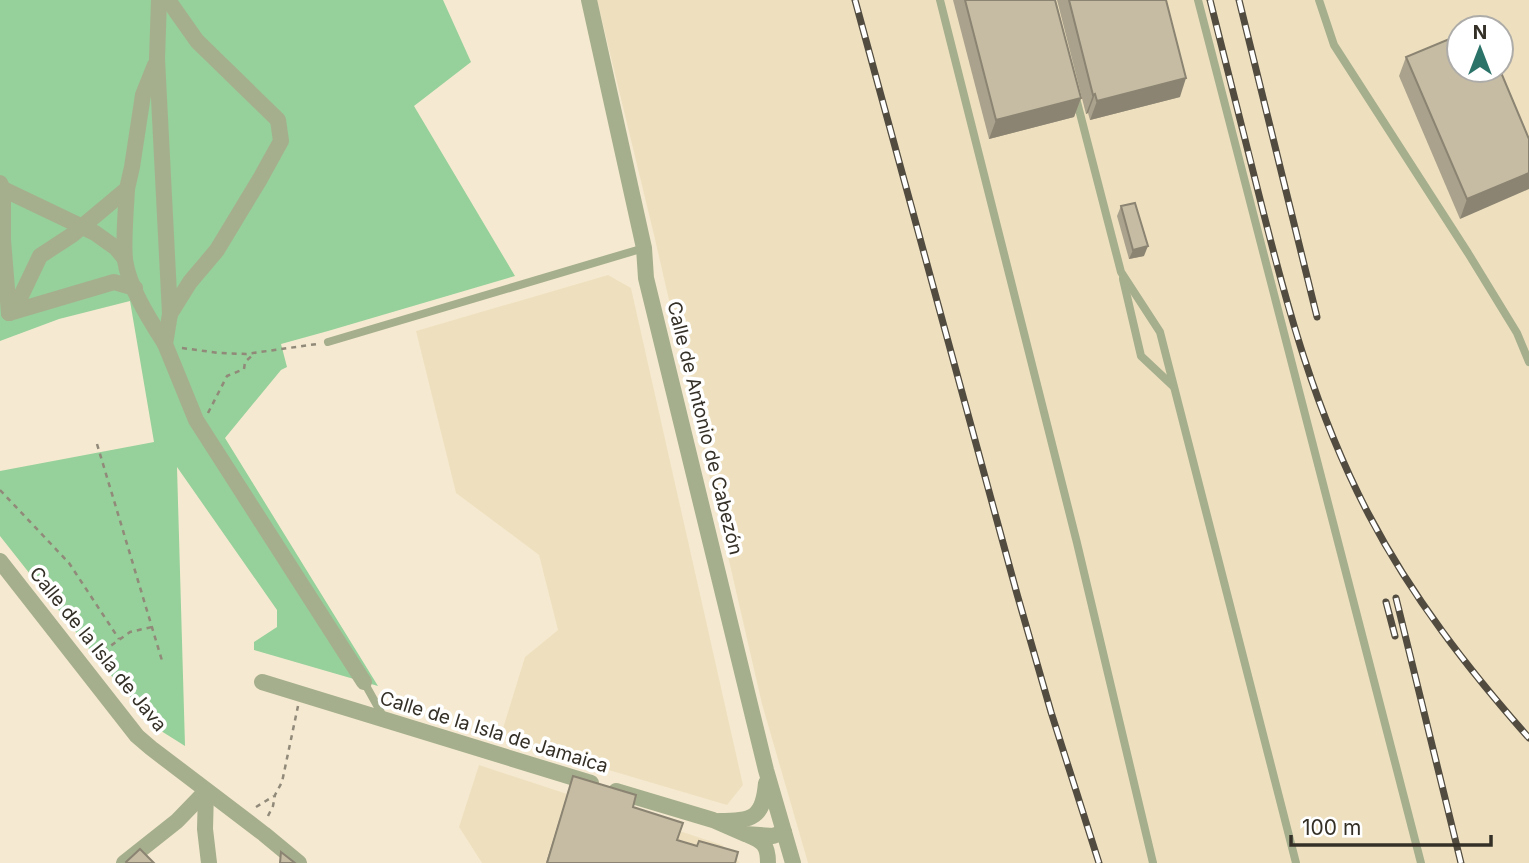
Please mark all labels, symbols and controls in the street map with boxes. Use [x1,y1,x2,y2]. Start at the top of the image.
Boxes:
north arrow [1445,14,1515,84]
text: N [1473,21,1487,44]
street label: Calle de Antonio de Cabezón [662,299,748,557]
street label: Calle de la Isla de Java [25,562,171,736]
street label: Calle de la Isla de Jamaica [377,686,611,778]
scale bar [1291,804,1490,848]
text: 100 m [1302,815,1361,840]

